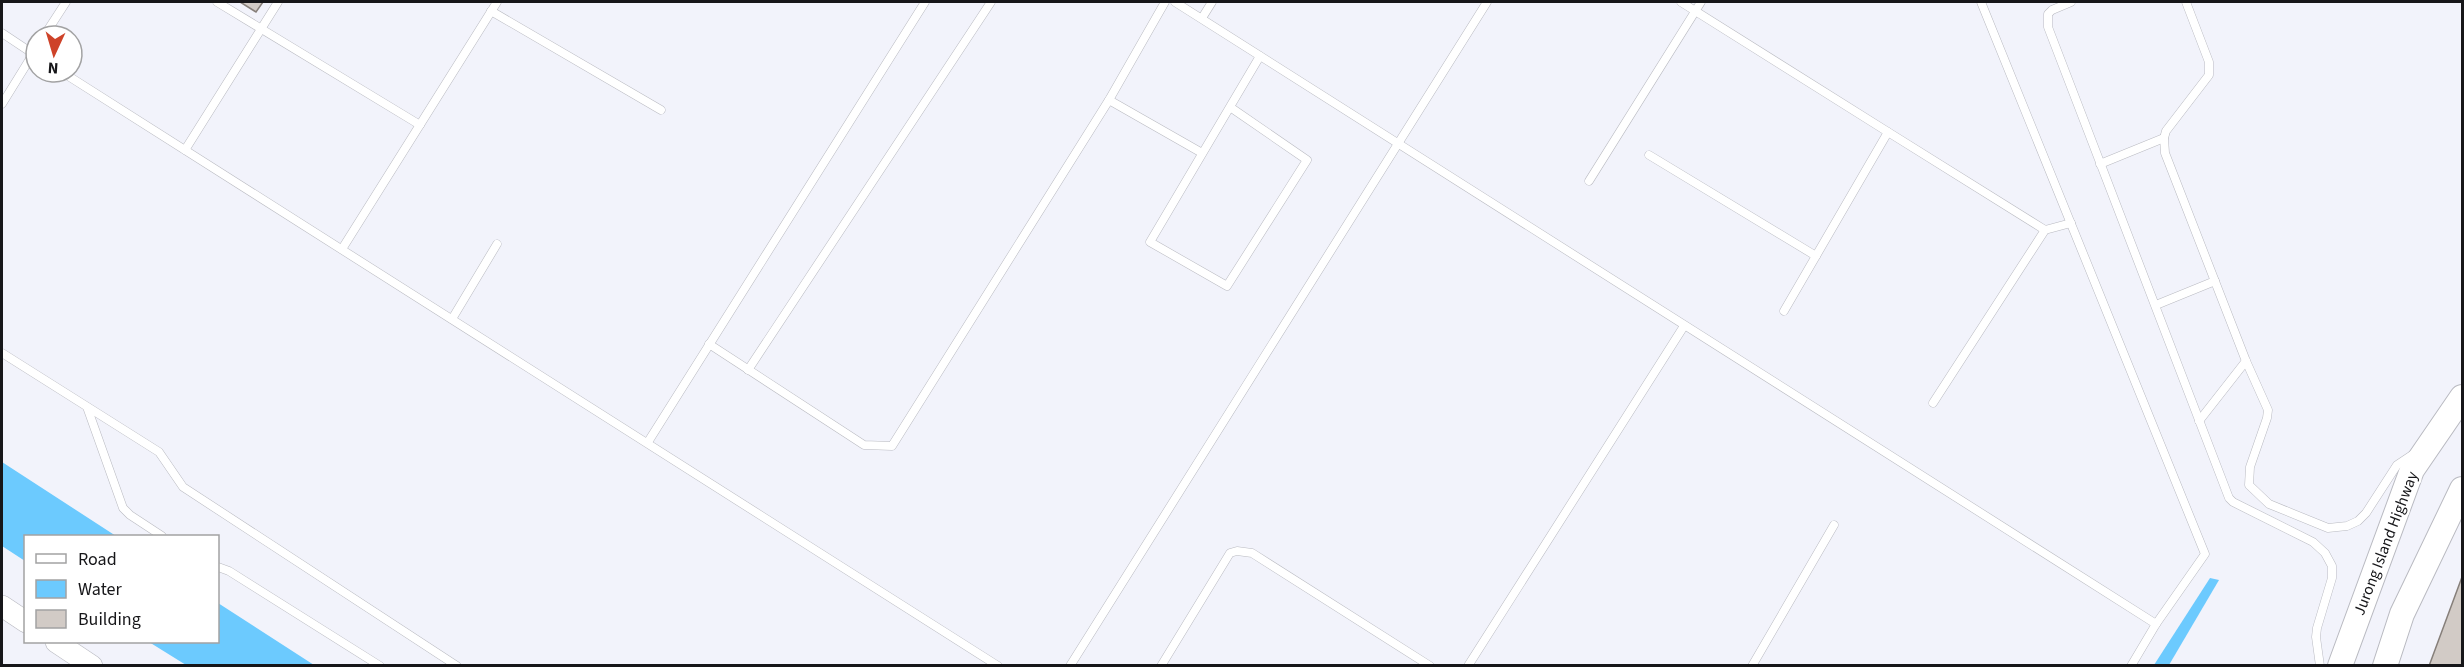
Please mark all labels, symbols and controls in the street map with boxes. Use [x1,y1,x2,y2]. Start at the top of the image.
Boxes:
north arrow [24,24,84,84]
text: N [47,57,59,79]
street label: Jurong Island Highway [2348,468,2424,618]
legend [24,535,219,643]
text: Road [78,547,117,572]
text: Water [78,577,122,602]
text: Building [78,607,141,632]

